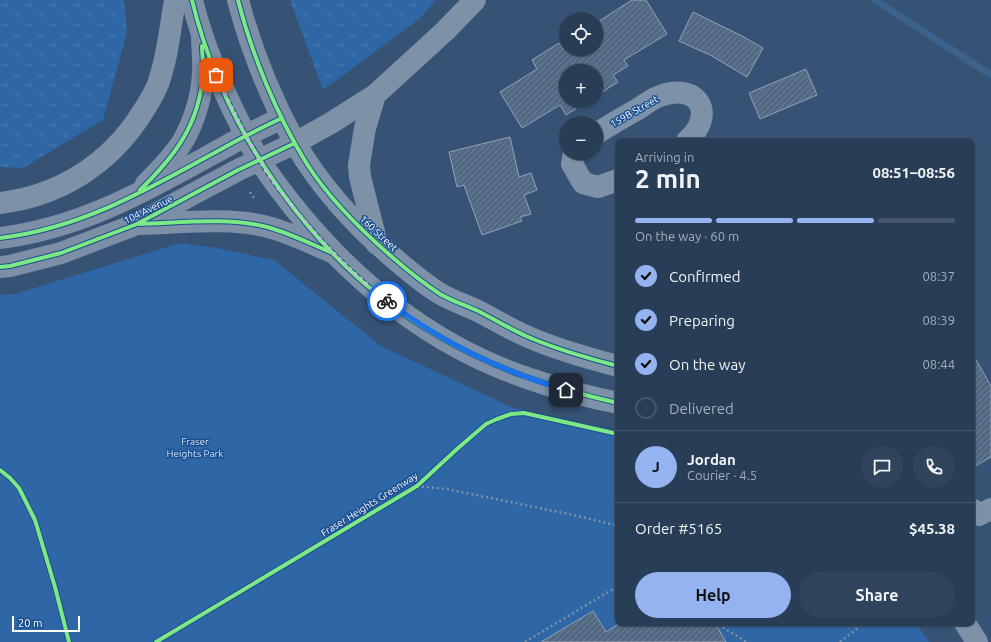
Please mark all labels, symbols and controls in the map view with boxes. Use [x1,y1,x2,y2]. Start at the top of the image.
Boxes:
map controls [559,12,603,160]
button: locate [559,12,603,56]
pin [199,58,233,92]
icon: bag [205,64,227,86]
button: + [559,64,603,108]
street label: 159B Street [608,93,660,130]
button: − [559,116,603,160]
text: Arriving in [635,150,694,164]
text: 2 min [635,164,701,193]
text: 08:51–08:56 [872,164,955,181]
street label: 104 Avenue [122,193,174,226]
street label: 160 Street [358,213,400,254]
text: On the way · 60 m [635,229,739,243]
icon: check [635,265,657,287]
text: Confirmed [669,268,741,285]
text: 08:37 [922,269,955,283]
courier [367,281,407,321]
icon: bike [376,290,398,312]
icon: check [635,309,657,331]
text: Preparing [669,312,735,329]
text: 08:39 [922,313,955,327]
icon: check [635,353,657,375]
text: On the way [669,356,745,373]
text: 08:44 [922,357,955,371]
pin [549,373,583,407]
icon: home [555,379,577,401]
text: Delivered [669,400,734,417]
park label: Fraser Heights Park [167,436,223,459]
button: chat [861,446,903,488]
button: phone [913,446,955,488]
text: Jordan [687,451,736,468]
text: J [652,458,660,475]
text: Courier · 4.5 [687,468,757,482]
street label: Fraser Heights Greenway [319,470,420,539]
text: Order #5165 [635,520,722,537]
text: $45.38 [909,520,955,537]
button: Help [635,572,791,618]
button: Share [799,572,955,618]
scale bar [12,614,80,633]
text: 20 m [18,617,42,629]

